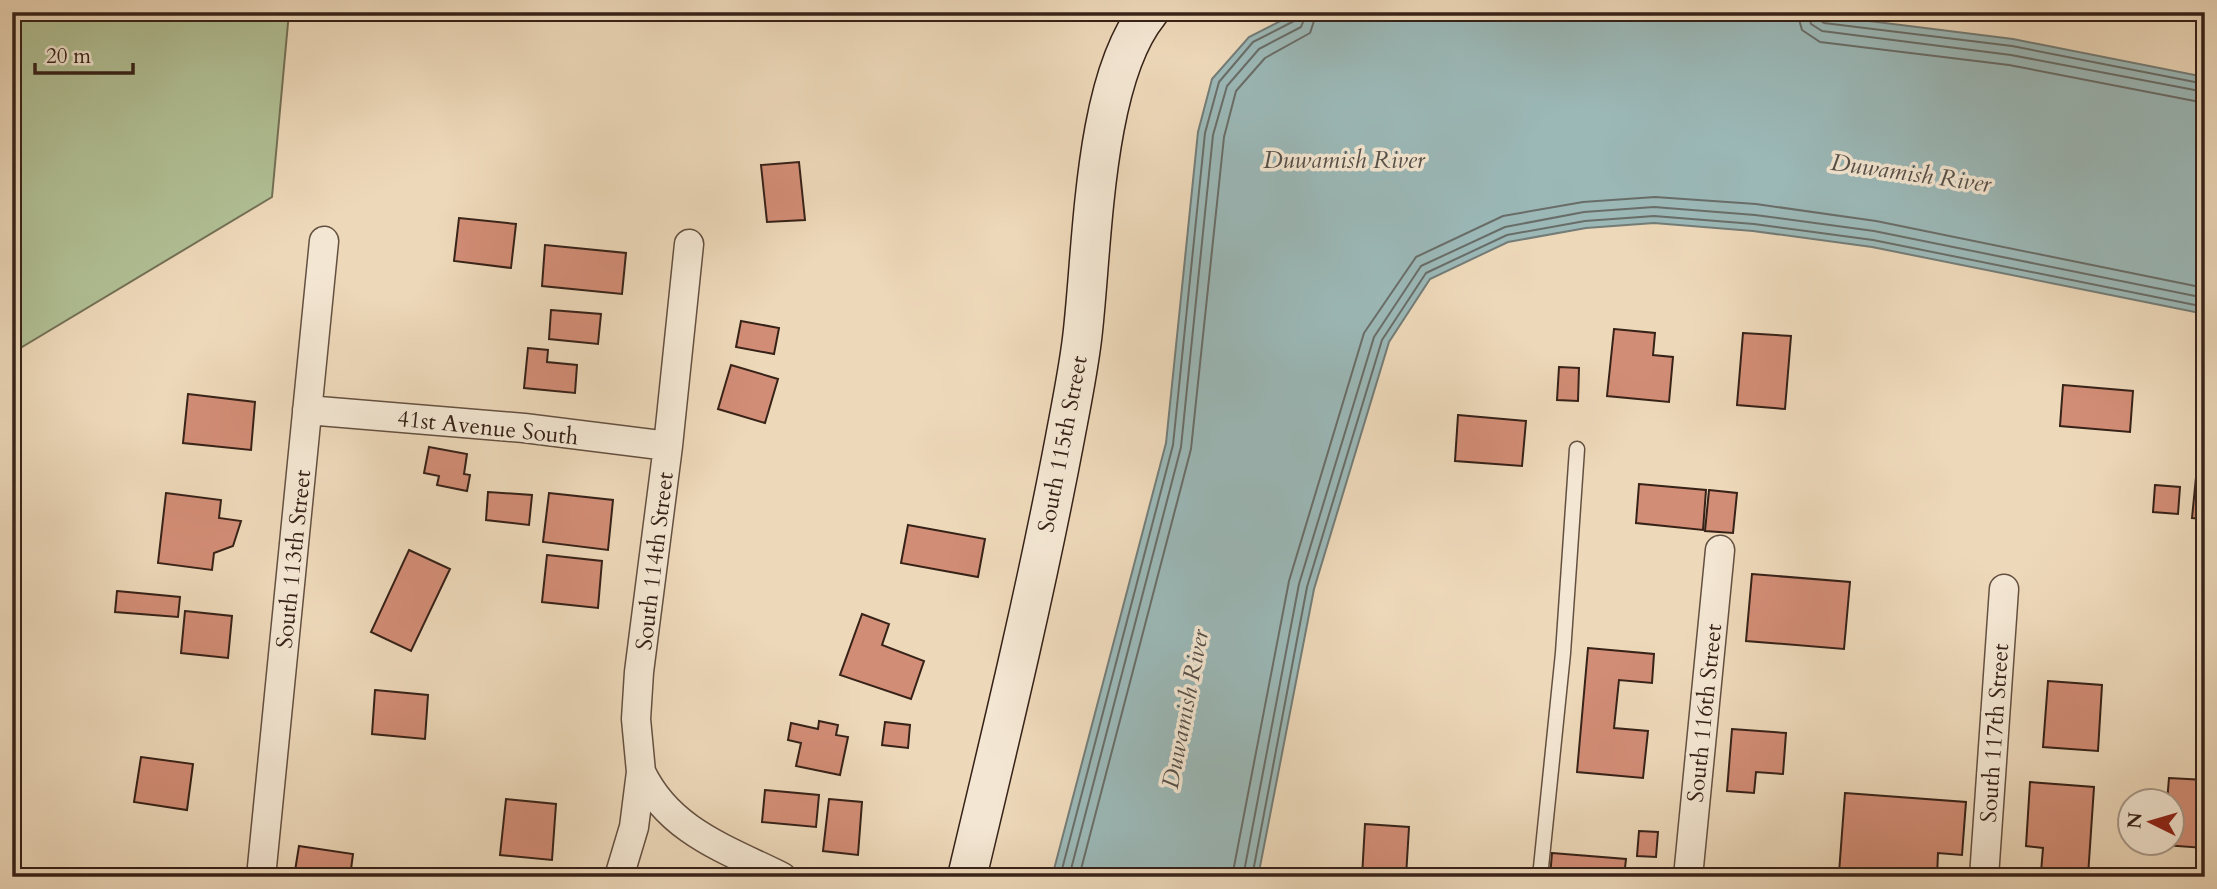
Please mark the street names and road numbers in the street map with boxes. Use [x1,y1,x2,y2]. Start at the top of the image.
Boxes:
street label: South 115th Street [1030,353,1095,535]
street label: 41st Avenue South [396,403,580,452]
street label: South 113th Street [269,468,318,650]
street label: South 114th Street [628,470,681,652]
street label: South 116th Street [1680,622,1729,804]
street label: South 117th Street [1973,642,2016,824]

